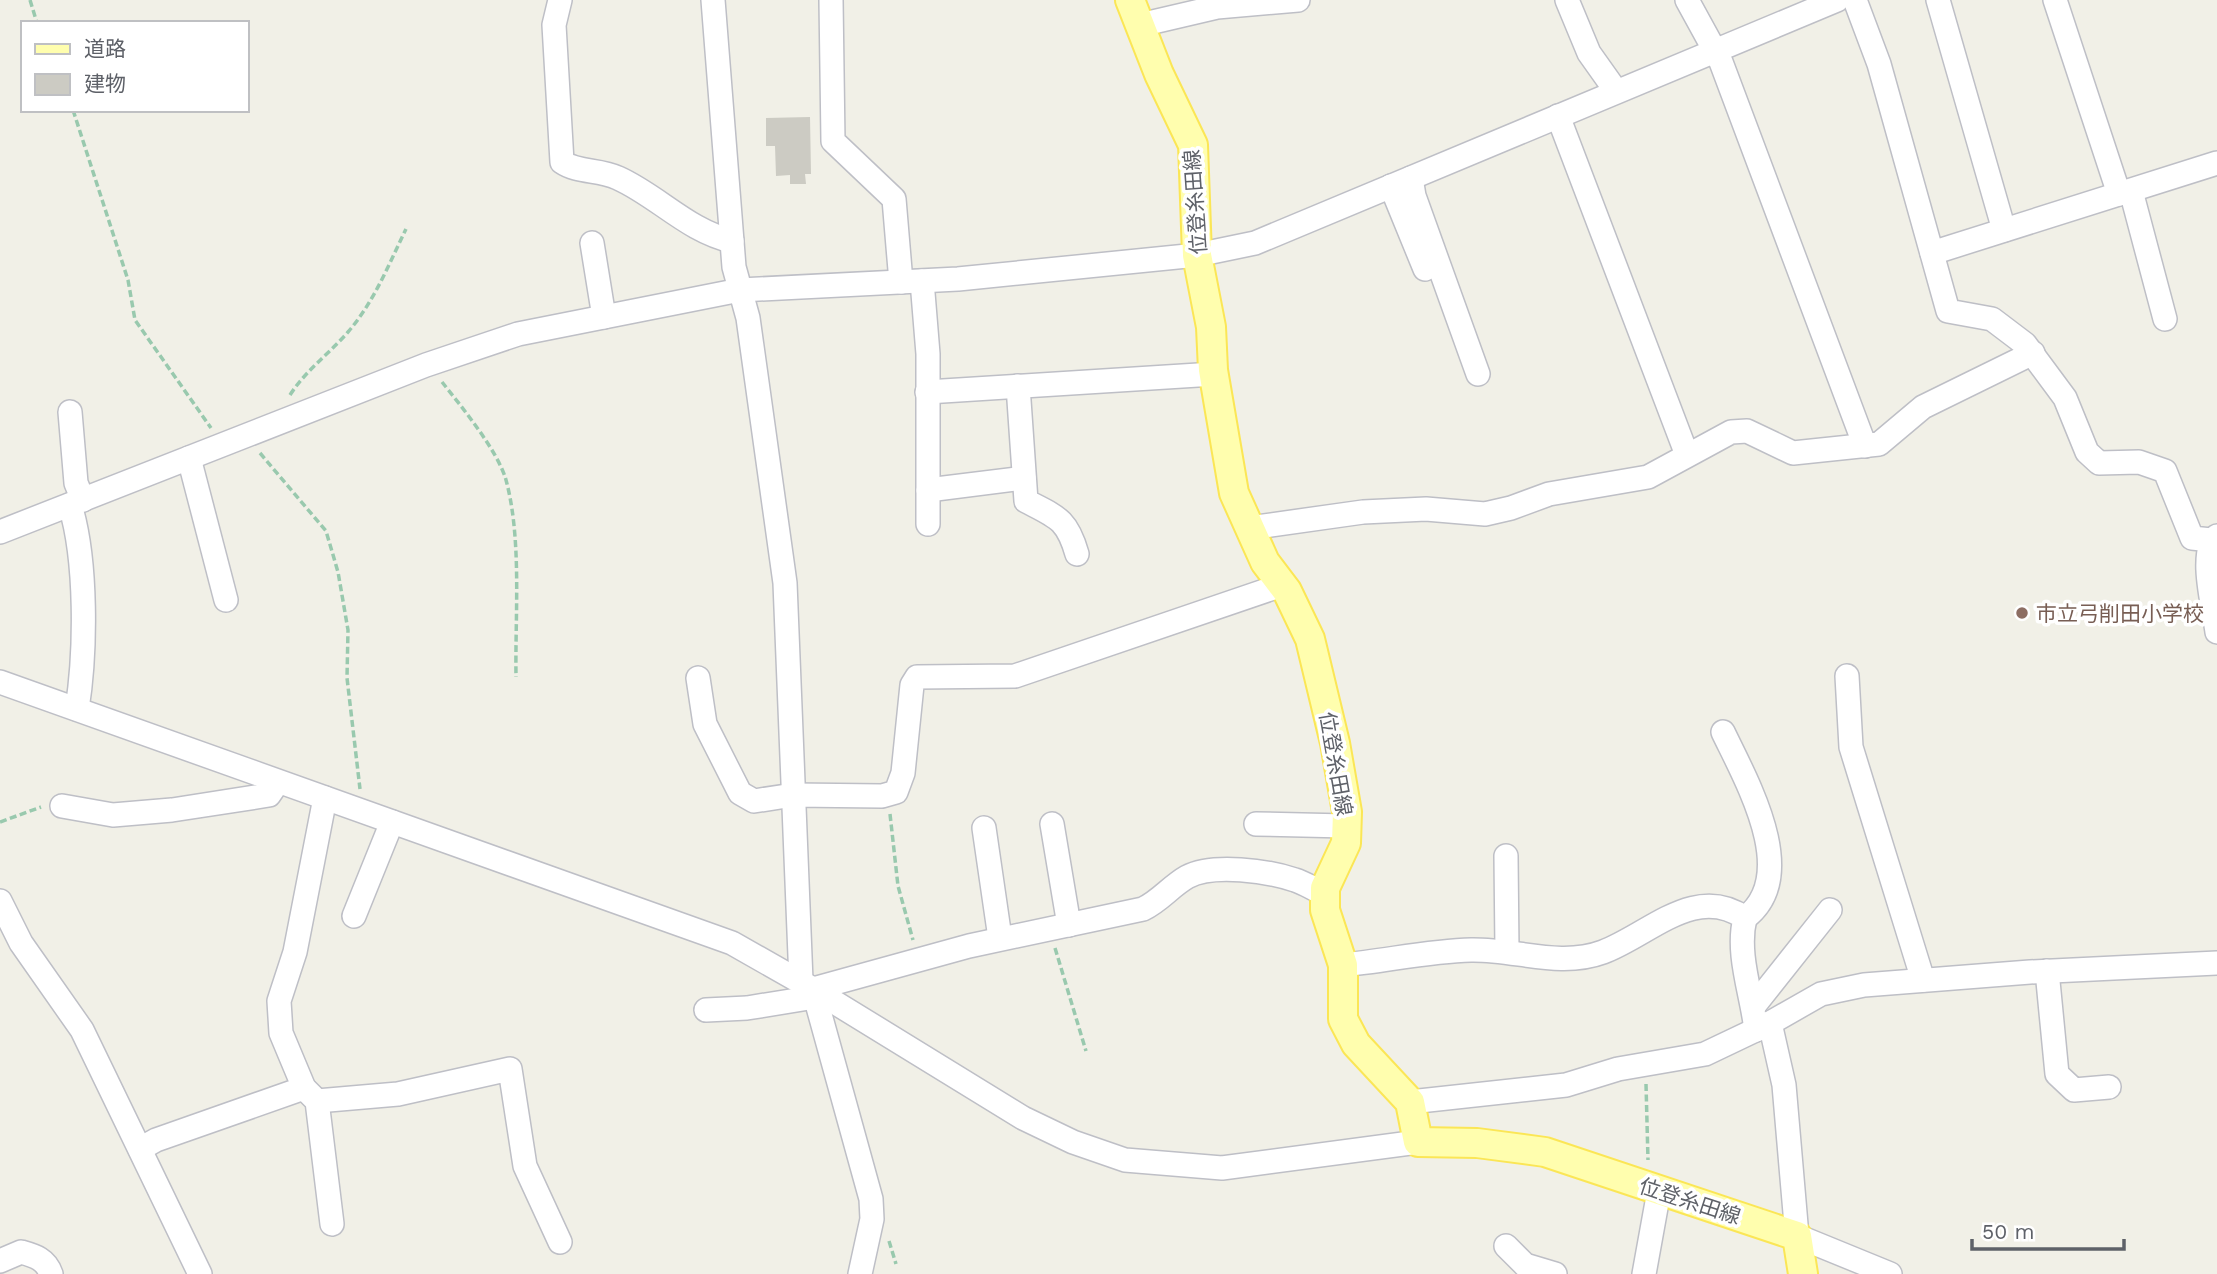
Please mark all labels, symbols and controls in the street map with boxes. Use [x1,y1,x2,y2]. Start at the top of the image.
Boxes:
legend [21,21,248,112]
text: 道路 [84,36,126,61]
text: 建物 [84,71,126,96]
street label: 位登糸田線 [1179,149,1211,255]
place label: 市立弓削田小学校 [2036,601,2204,626]
marker: 市立弓削田小学校 [2014,605,2030,621]
street label: 位登糸田線 [1315,710,1357,818]
street label: 位登糸田線 [1636,1173,1744,1229]
scale bar [1972,1208,2124,1252]
text: 50 m [1982,1219,2034,1244]

